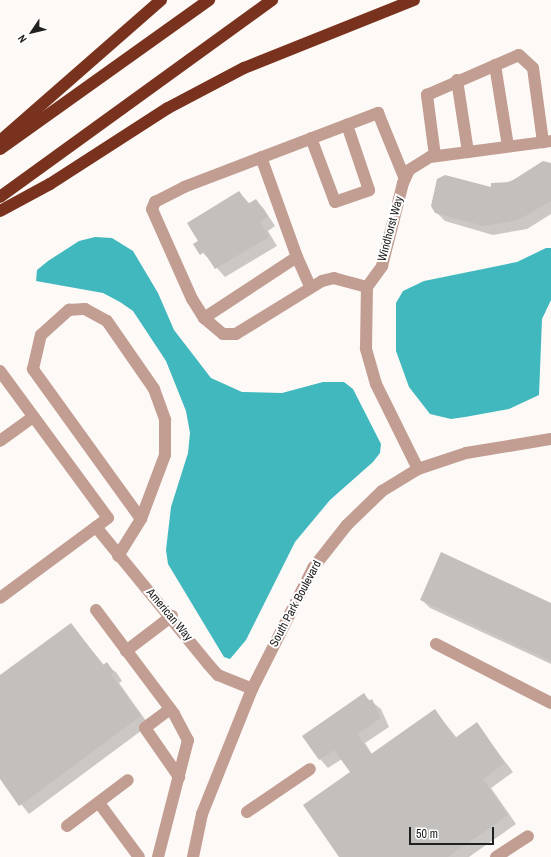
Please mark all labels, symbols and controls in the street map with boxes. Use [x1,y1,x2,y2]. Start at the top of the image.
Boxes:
north arrow [12,12,52,52]
text: N [15,32,30,46]
street label: Windhorst Way [375,195,407,263]
street label: South Park Boulevard [267,558,325,650]
street label: American Way [143,586,195,644]
scale bar [411,819,496,845]
text: 50 m [416,826,438,842]

